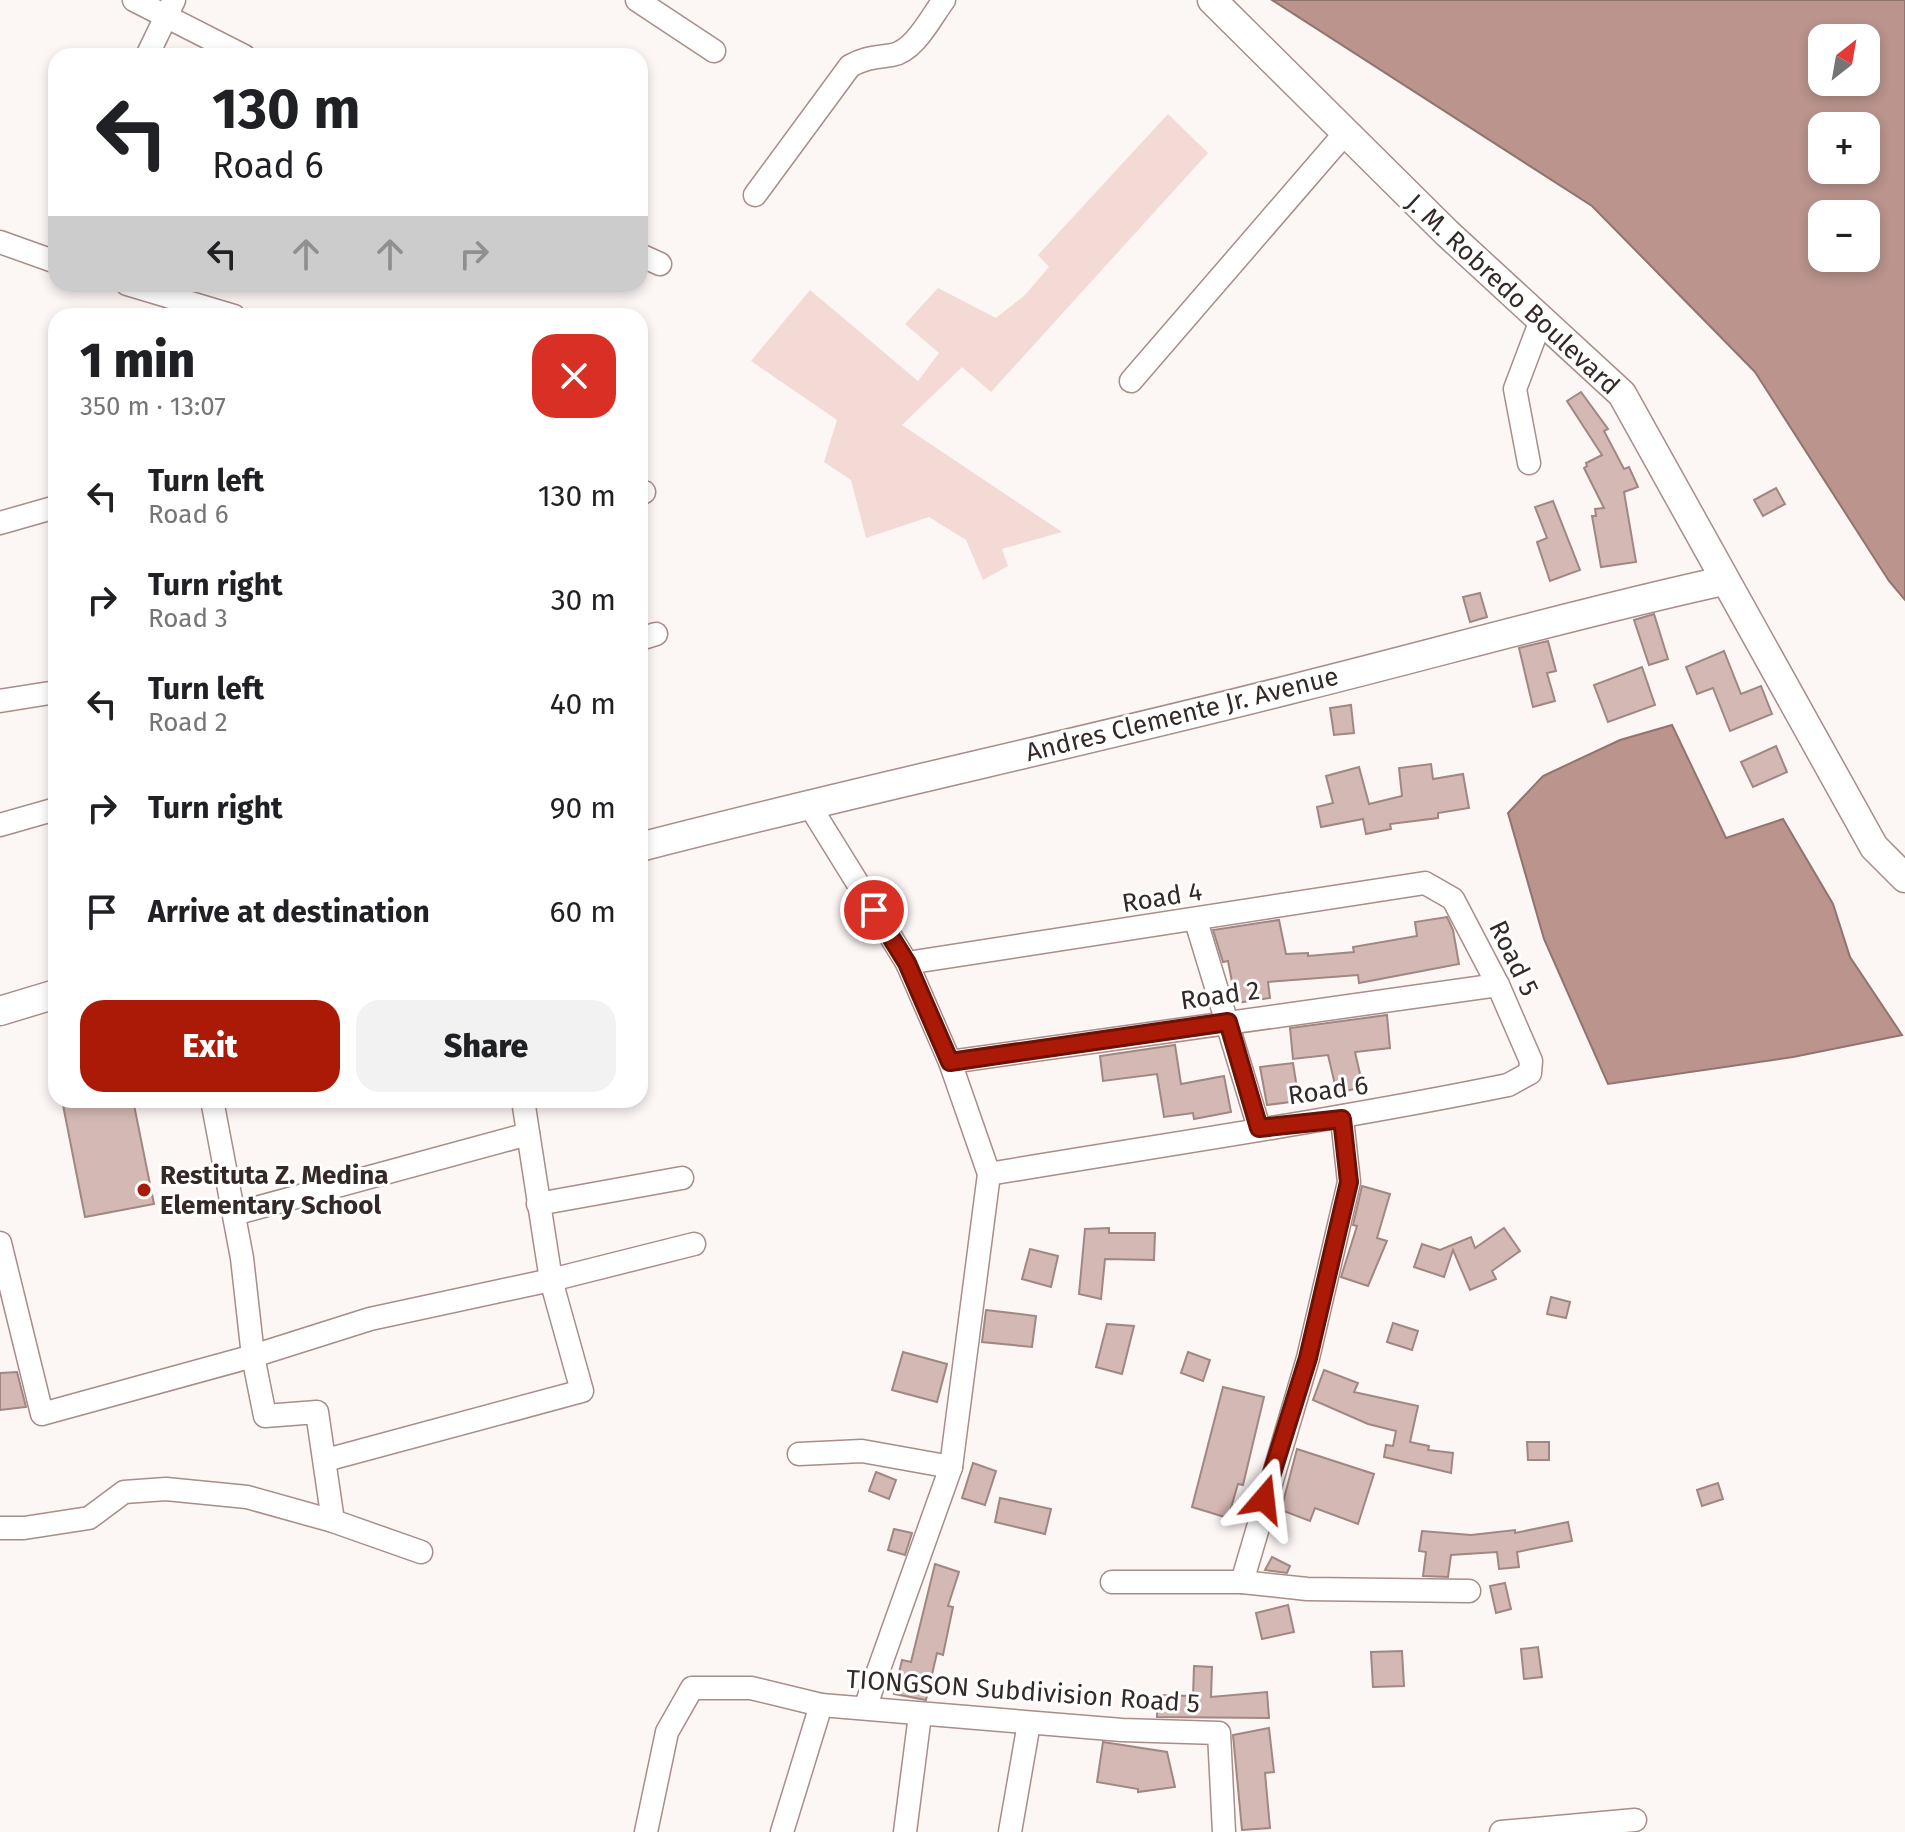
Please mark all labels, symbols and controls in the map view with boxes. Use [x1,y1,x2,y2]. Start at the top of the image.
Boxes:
north arrow [1808,24,1880,96]
map controls [1808,24,1880,272]
text: 130 m [212,76,360,143]
icon: left [80,80,184,184]
button: + [1808,112,1880,184]
text: Road 6 [212,144,324,188]
street label: J. M. Robredo Boulevard [1400,187,1626,401]
button: − [1808,200,1880,272]
icon: left [200,232,244,276]
icon: ahead [284,232,328,276]
icon: ahead [368,232,412,276]
icon: right [452,232,496,276]
text: 1 min [80,332,195,390]
button: close [532,334,616,418]
text: 350 m · 13:07 [80,391,226,422]
text: Turn left [148,463,264,499]
icon: left [80,474,124,518]
text: 130 m [538,478,616,514]
text: Road 6 [148,499,229,530]
text: Turn right [148,567,283,603]
icon: right [80,578,124,622]
text: 30 m [551,582,616,618]
text: Road 3 [148,603,228,634]
street label: Andres Clemente Jr. Avenue [1023,661,1342,768]
text: Turn left [148,671,264,707]
icon: left [80,682,124,726]
text: 40 m [550,686,616,722]
text: Road 2 [148,707,228,738]
icon: right [80,786,124,830]
text: Turn right [148,790,283,826]
text: 90 m [550,790,616,826]
pin [840,876,908,944]
street label: Road 4 [1120,876,1205,919]
icon: arrive [852,888,896,932]
icon: arrive [80,890,124,934]
text: Arrive at destination [148,894,430,930]
text: 60 m [550,894,616,930]
street label: Road 5 [1482,916,1545,1001]
street label: Road 2 [1178,975,1262,1016]
button: Exit [80,1000,340,1092]
button: Share [356,1000,616,1092]
street label: Road 6 [1286,1070,1370,1111]
place label: Restituta Z. Medina Elementary School [160,1160,389,1221]
marker: Restituta Z. Medina Elementary School [135,1181,153,1199]
position arrow [1222,1457,1306,1541]
street label: TIONGSON Subdivision Road 5 [845,1664,1201,1719]

